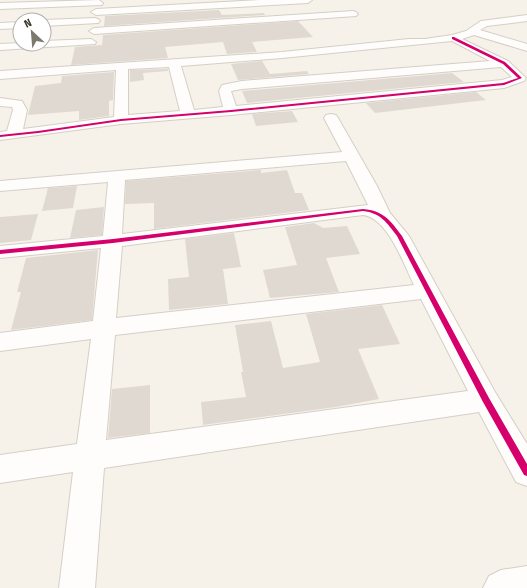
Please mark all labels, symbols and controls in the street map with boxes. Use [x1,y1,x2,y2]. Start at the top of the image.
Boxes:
north arrow [12,12,52,52]
text: N [22,16,34,31]

